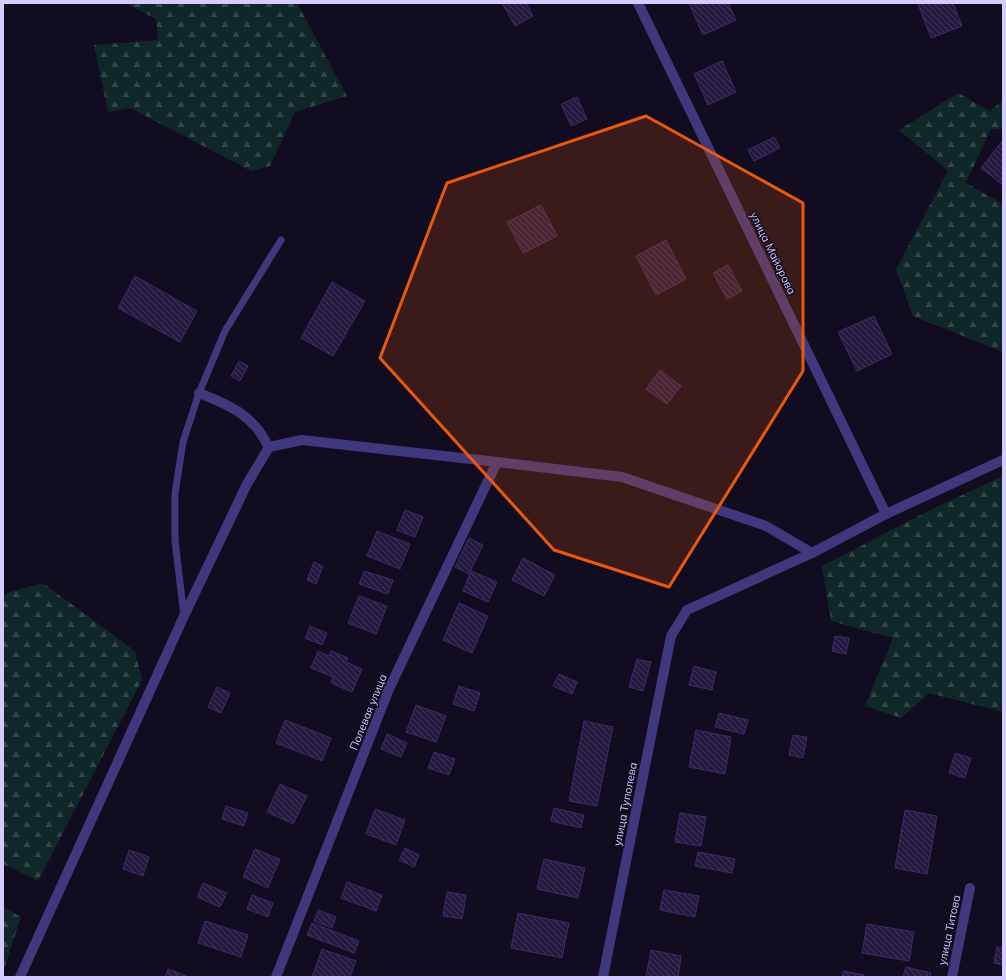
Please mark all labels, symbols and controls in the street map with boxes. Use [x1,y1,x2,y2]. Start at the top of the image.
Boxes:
street label: улица Майорова [747,209,799,297]
street label: Полевая улица [346,672,390,752]
street label: улица Туполева [610,761,640,847]
street label: улица Титова [935,894,963,966]

